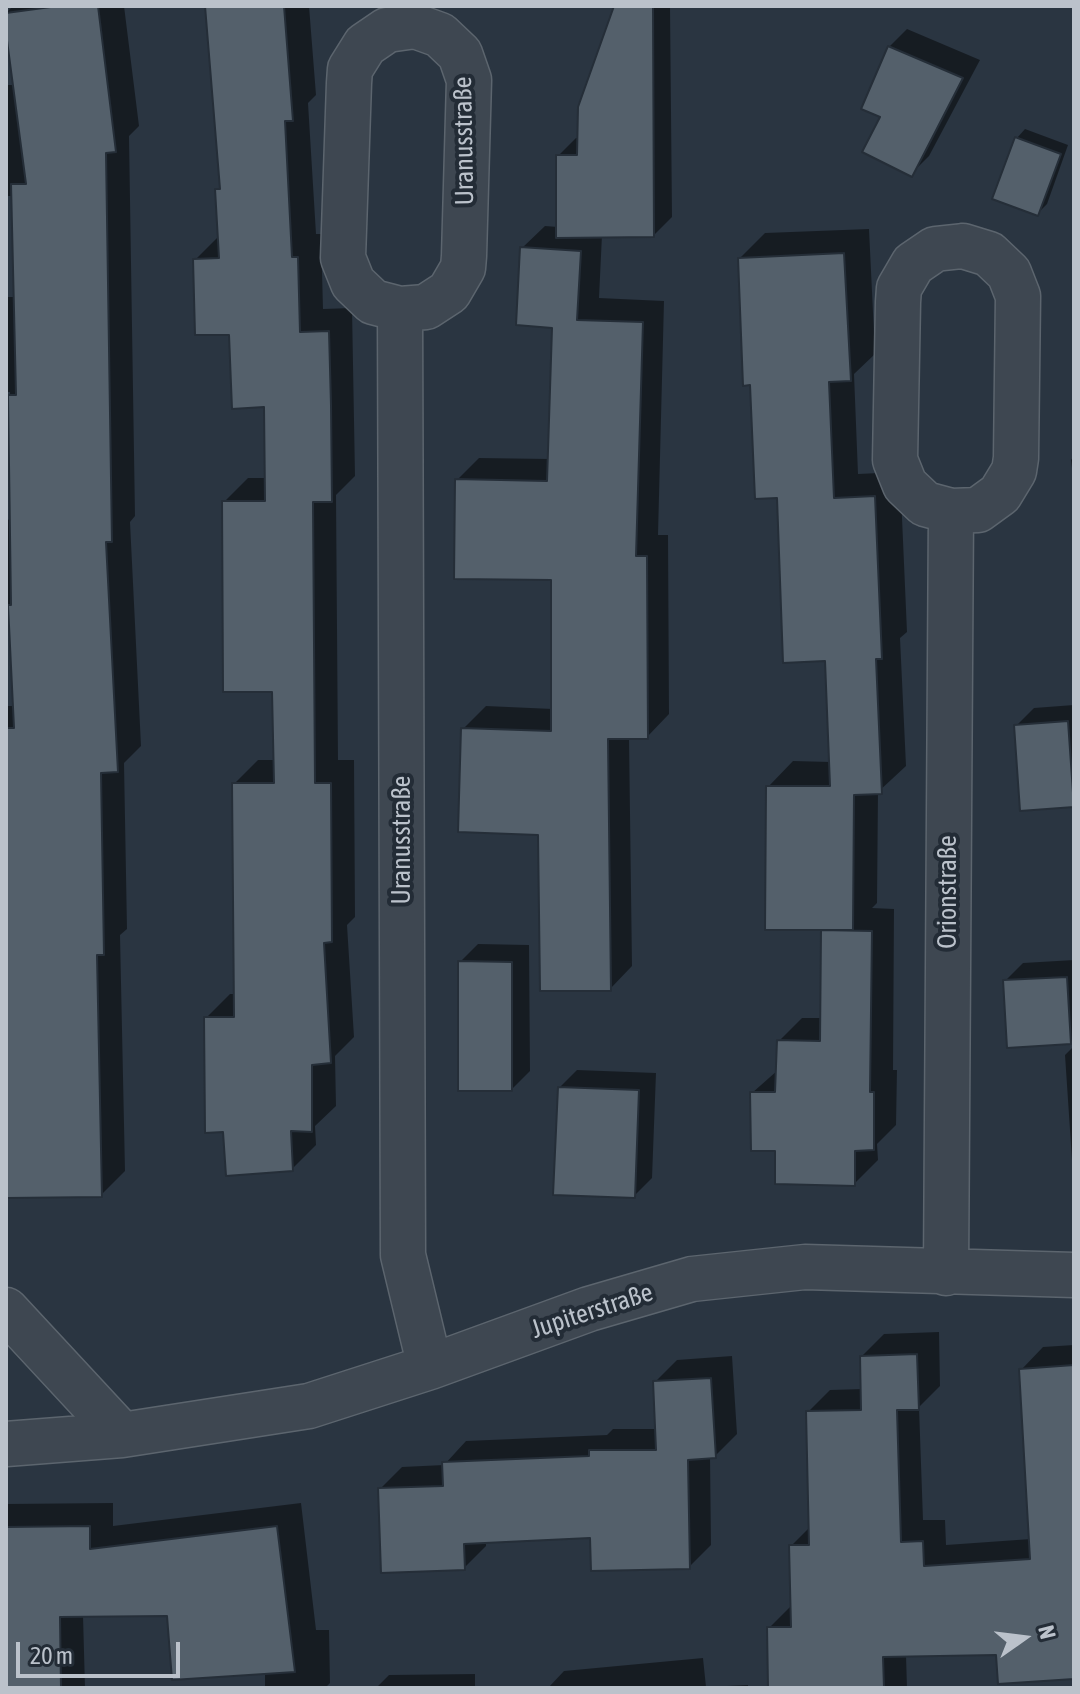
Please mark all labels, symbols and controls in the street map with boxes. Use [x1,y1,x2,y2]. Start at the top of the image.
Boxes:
street label: Uranusstraße [447,76,481,206]
street label: Uranusstraße [386,776,418,904]
street label: Orionstraße [932,835,964,949]
street label: Jupiterstraße [527,1277,657,1345]
north arrow [984,1598,1064,1678]
text: N [1033,1623,1061,1642]
scale bar [20,1626,184,1676]
text: 20 m [30,1642,73,1669]

